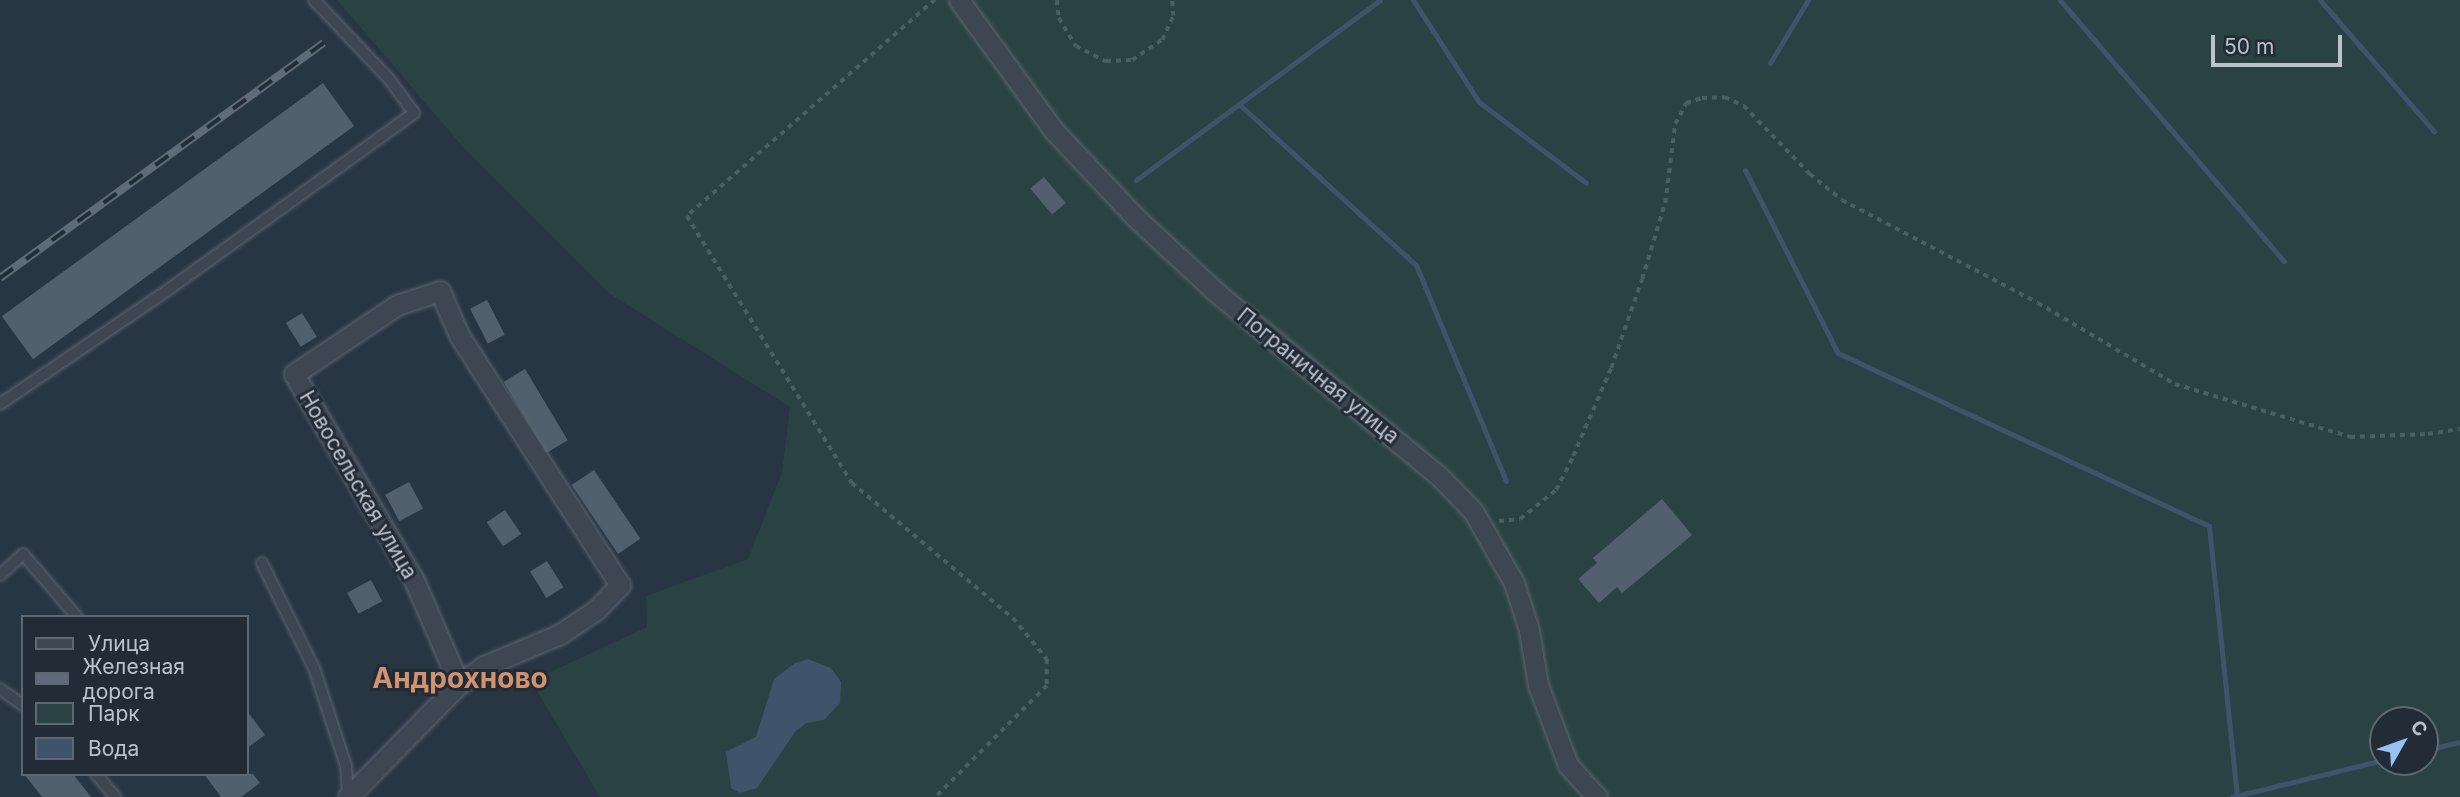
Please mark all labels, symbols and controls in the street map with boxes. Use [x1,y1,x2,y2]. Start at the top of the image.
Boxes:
scale bar [2215,21,2346,65]
text: 50 m [2224,34,2274,59]
street label: Пограничная улица [1232,303,1404,449]
street label: Новосельская улица [294,386,422,584]
legend [21,615,248,776]
text: Улица [88,631,150,656]
text: Железная дорога [83,654,185,704]
district label: Андрохново [372,661,548,695]
text: Парк [88,701,140,726]
north arrow [2369,706,2439,776]
text: С [2406,716,2432,741]
text: Вода [88,736,139,761]

